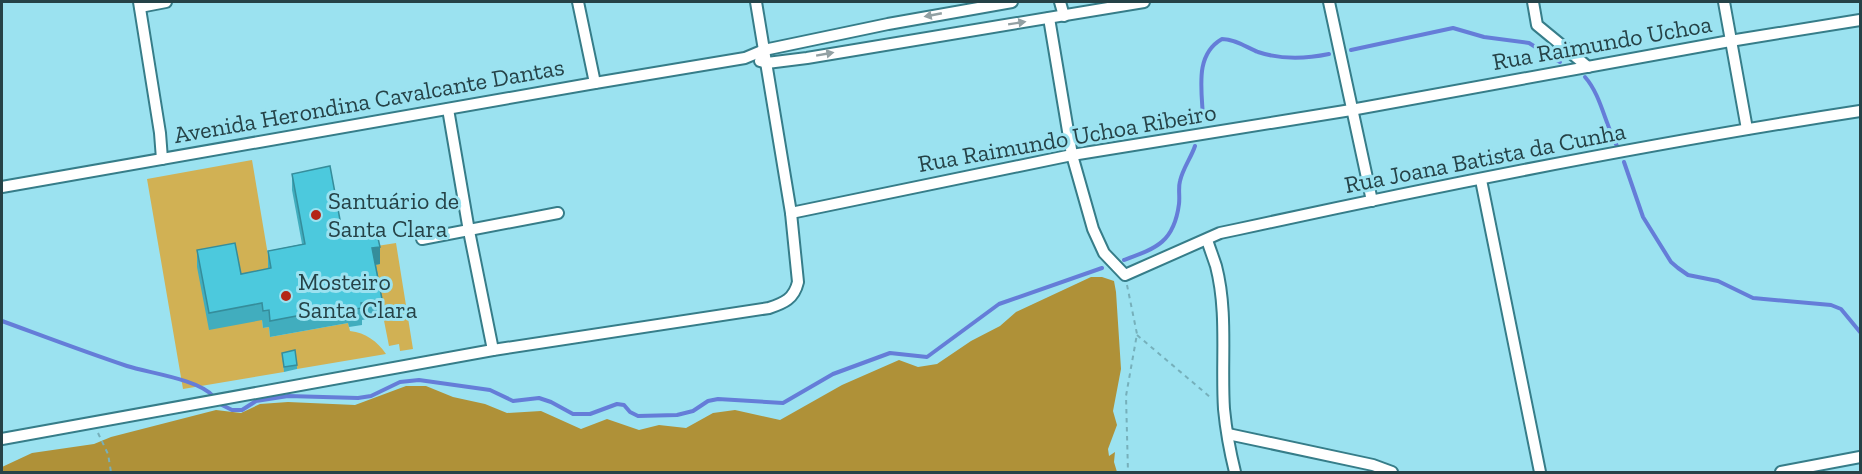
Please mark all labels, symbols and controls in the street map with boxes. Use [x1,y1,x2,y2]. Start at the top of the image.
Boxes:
street label: Rua Raimundo Uchoa [1490,9,1714,76]
one-way arrow [924,11,943,20]
one-way arrow [1008,19,1027,28]
one-way arrow [815,49,834,58]
street label: Avenida Herondina Cavalcante Dantas [171,52,566,149]
street label: Rua Raimundo Uchoa Ribeiro [915,97,1218,178]
street label: Rua Joana Batista da Cunha [1342,116,1628,199]
place label: Santuário de Santa Clara [328,186,459,243]
marker: Santuário de Santa Clara [309,208,323,222]
place label: Mosteiro Santa Clara [298,267,418,324]
marker: Mosteiro Santa Clara [279,289,293,303]

